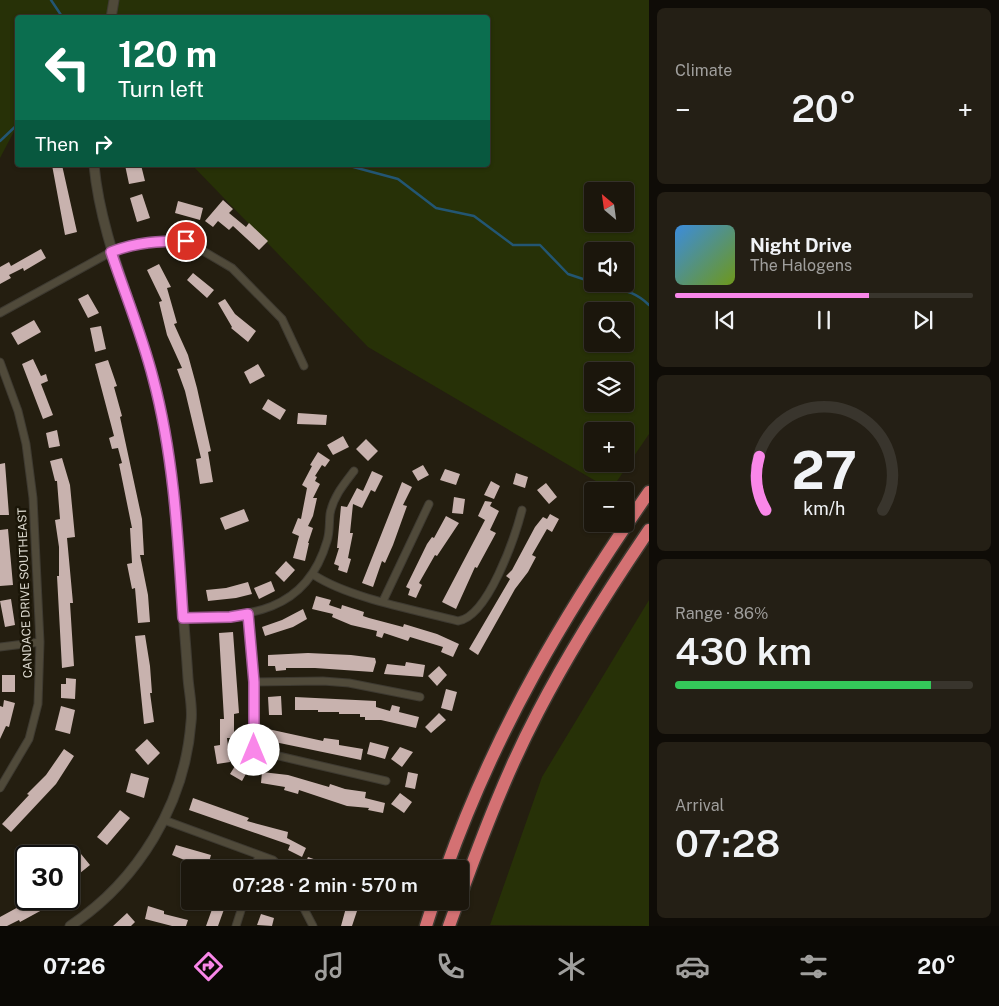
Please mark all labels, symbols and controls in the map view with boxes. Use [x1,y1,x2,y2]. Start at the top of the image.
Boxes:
text: 120 m [118,34,217,75]
icon: left [35,35,100,100]
text: Climate [675,61,732,80]
text: Turn left [118,76,204,102]
text: 20° [791,86,857,131]
text: − [675,93,691,126]
text: + [957,93,973,126]
icon: right [89,130,117,158]
text: Then [35,133,79,155]
north arrow [584,182,634,232]
map controls [584,182,634,532]
pin [165,220,207,262]
icon: arrive [172,227,200,255]
text: Night Drive [750,234,852,256]
button: sound [584,242,634,292]
text: The Halogens [750,256,852,275]
button: search [584,302,634,352]
icon: previous [711,306,739,334]
icon: pause [810,306,838,334]
icon: next [909,306,937,334]
button: layers [584,362,634,412]
button: + [584,422,634,472]
text: 27 [791,440,857,501]
button: − [584,482,634,532]
text: km/h [803,498,845,519]
street label: CANDACE DRIVE SOUTHEAST [15,508,35,678]
text: Range · 86% [675,604,768,623]
text: 430 km [675,629,812,674]
position arrow [227,723,279,775]
text: Arrival [675,796,724,815]
text: 07:28 [675,821,780,866]
speed limit sign: 30 [15,845,80,910]
text: 07:28 · 2 min · 570 m [232,874,418,896]
icon: directions [191,949,226,984]
icon: music [312,949,347,984]
icon: phone [433,949,468,984]
icon: climate [554,949,589,984]
icon: car [675,949,710,984]
icon: filters [796,949,831,984]
text: 07:26 [43,953,105,979]
text: 20° [917,953,956,979]

